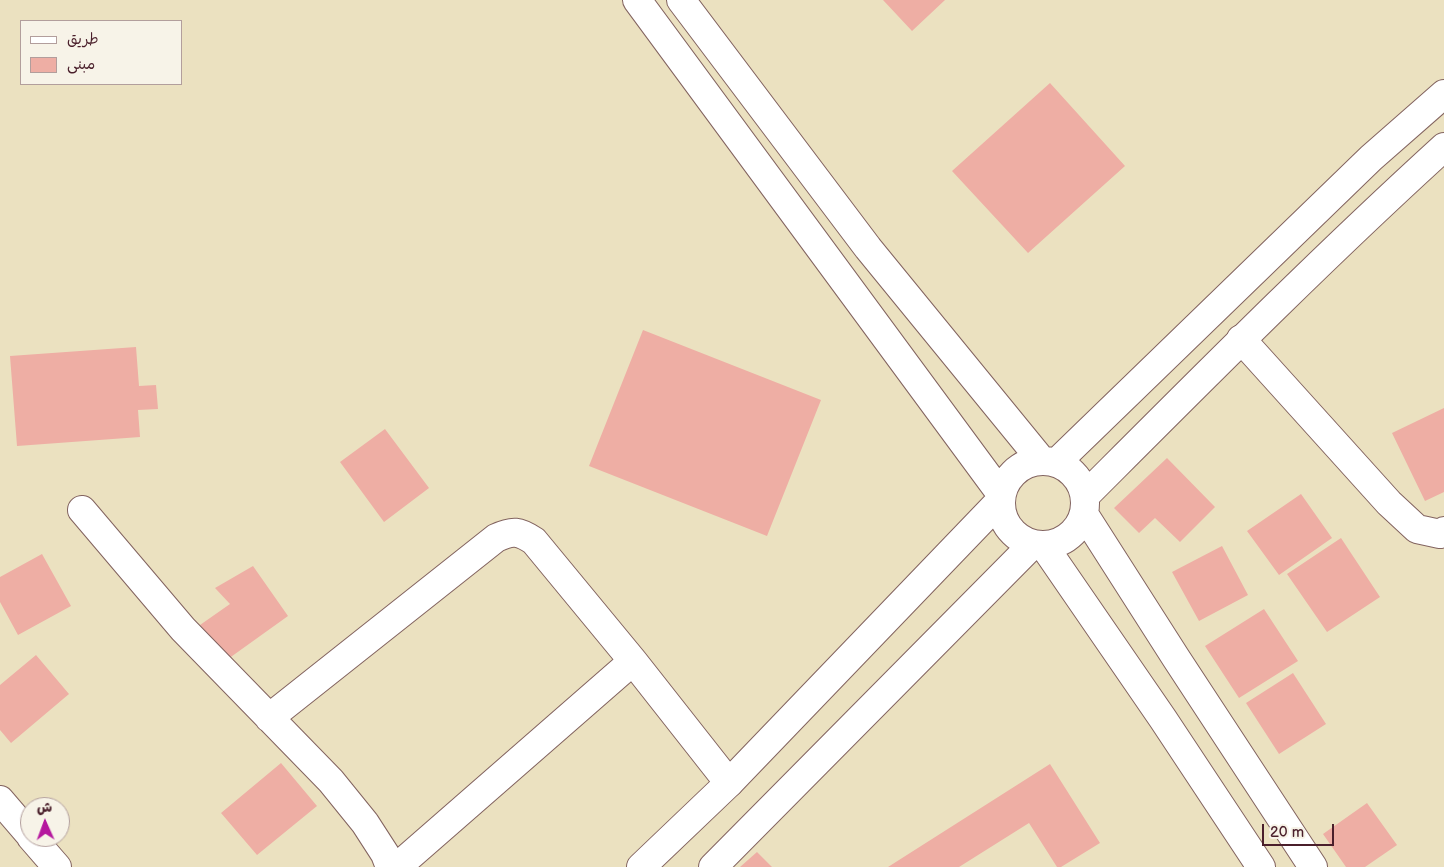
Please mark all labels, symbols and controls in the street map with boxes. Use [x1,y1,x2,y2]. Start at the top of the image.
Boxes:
legend [20,20,182,85]
text: طريق [67,30,99,49]
text: مبنى [67,55,95,74]
north arrow [20,797,70,847]
text: ش [36,799,52,816]
scale bar [1264,814,1336,846]
text: 20 m [1270,823,1304,842]

